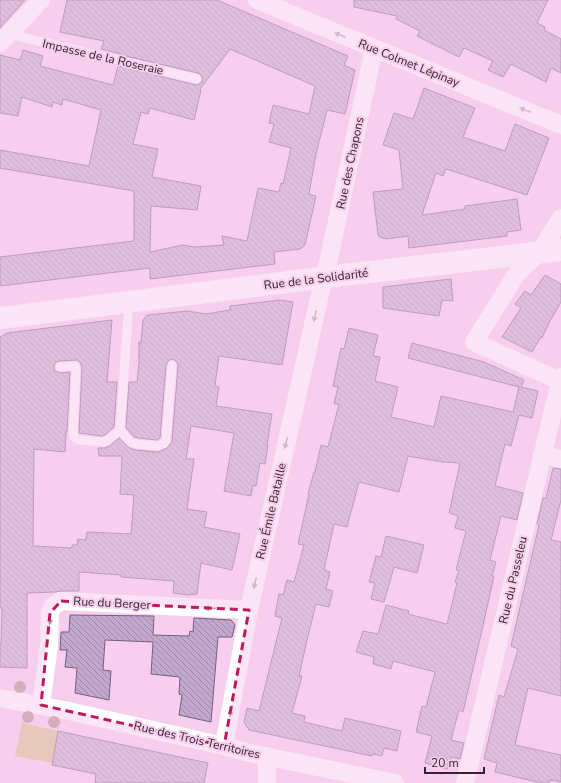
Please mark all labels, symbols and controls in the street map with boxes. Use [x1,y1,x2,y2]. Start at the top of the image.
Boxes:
one-way arrow [333,31,345,37]
street label: Impasse de la Roseraie [41,35,165,79]
street label: Rue Colmet Lépinay [356,35,463,91]
one-way arrow [518,107,530,113]
street label: Rue des Chapons [332,115,368,211]
street label: Rue de la Solidarité [263,265,369,293]
one-way arrow [311,309,317,322]
one-way arrow [283,436,289,449]
street label: Rue Émile Bataille [252,461,290,561]
street label: Rue du Passeleu [495,535,531,625]
one-way arrow [251,577,257,589]
street label: Rue du Berger [73,593,152,613]
one-way arrow [204,605,216,612]
one-way arrow [46,613,53,625]
one-way arrow [227,705,233,717]
street label: Rue des Trois Territoires [132,718,262,762]
scale bar [425,749,484,775]
text: 20 m [431,755,459,771]

